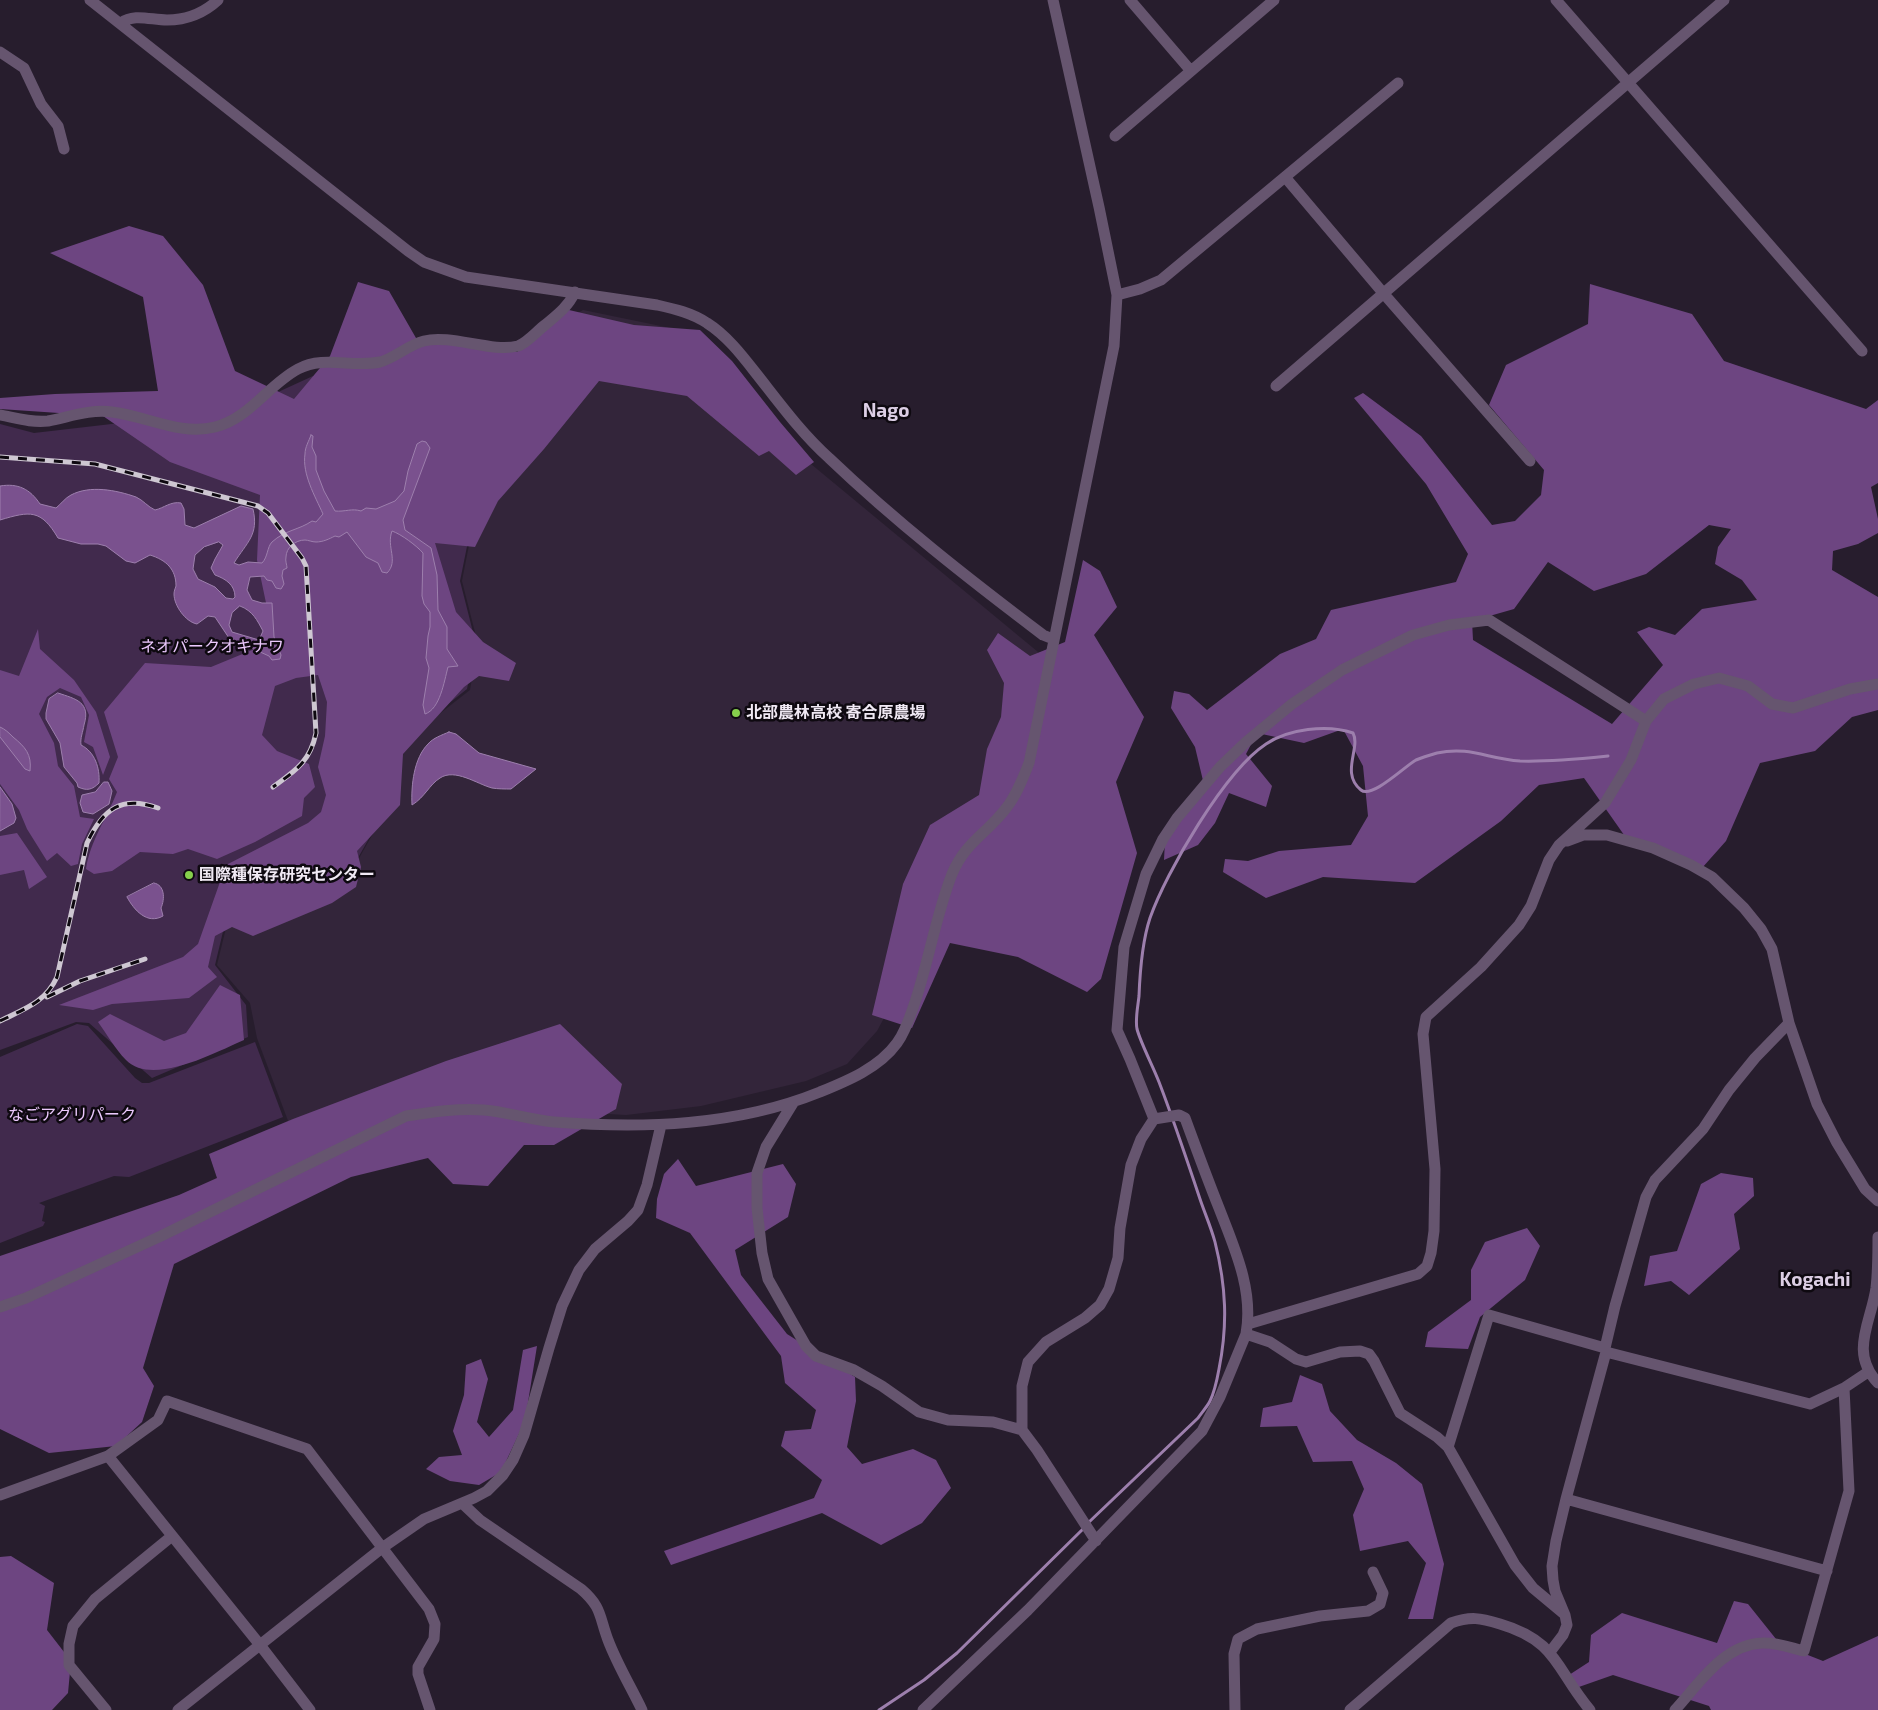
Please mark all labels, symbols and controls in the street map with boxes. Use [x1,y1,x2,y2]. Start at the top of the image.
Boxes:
district label: Nago [863,400,909,422]
park label: ネオパークオキナワ [140,637,284,657]
place label: 北部農林高校 寄合原農場 [746,703,925,723]
marker: 北部農林高校 寄合原農場 [730,707,742,719]
place label: 国際種保存研究センター [199,865,375,885]
marker: 国際種保存研究センター [183,869,195,881]
park label: なごアグリパーク [8,1105,136,1125]
district label: Kogachi [1779,1269,1851,1291]

